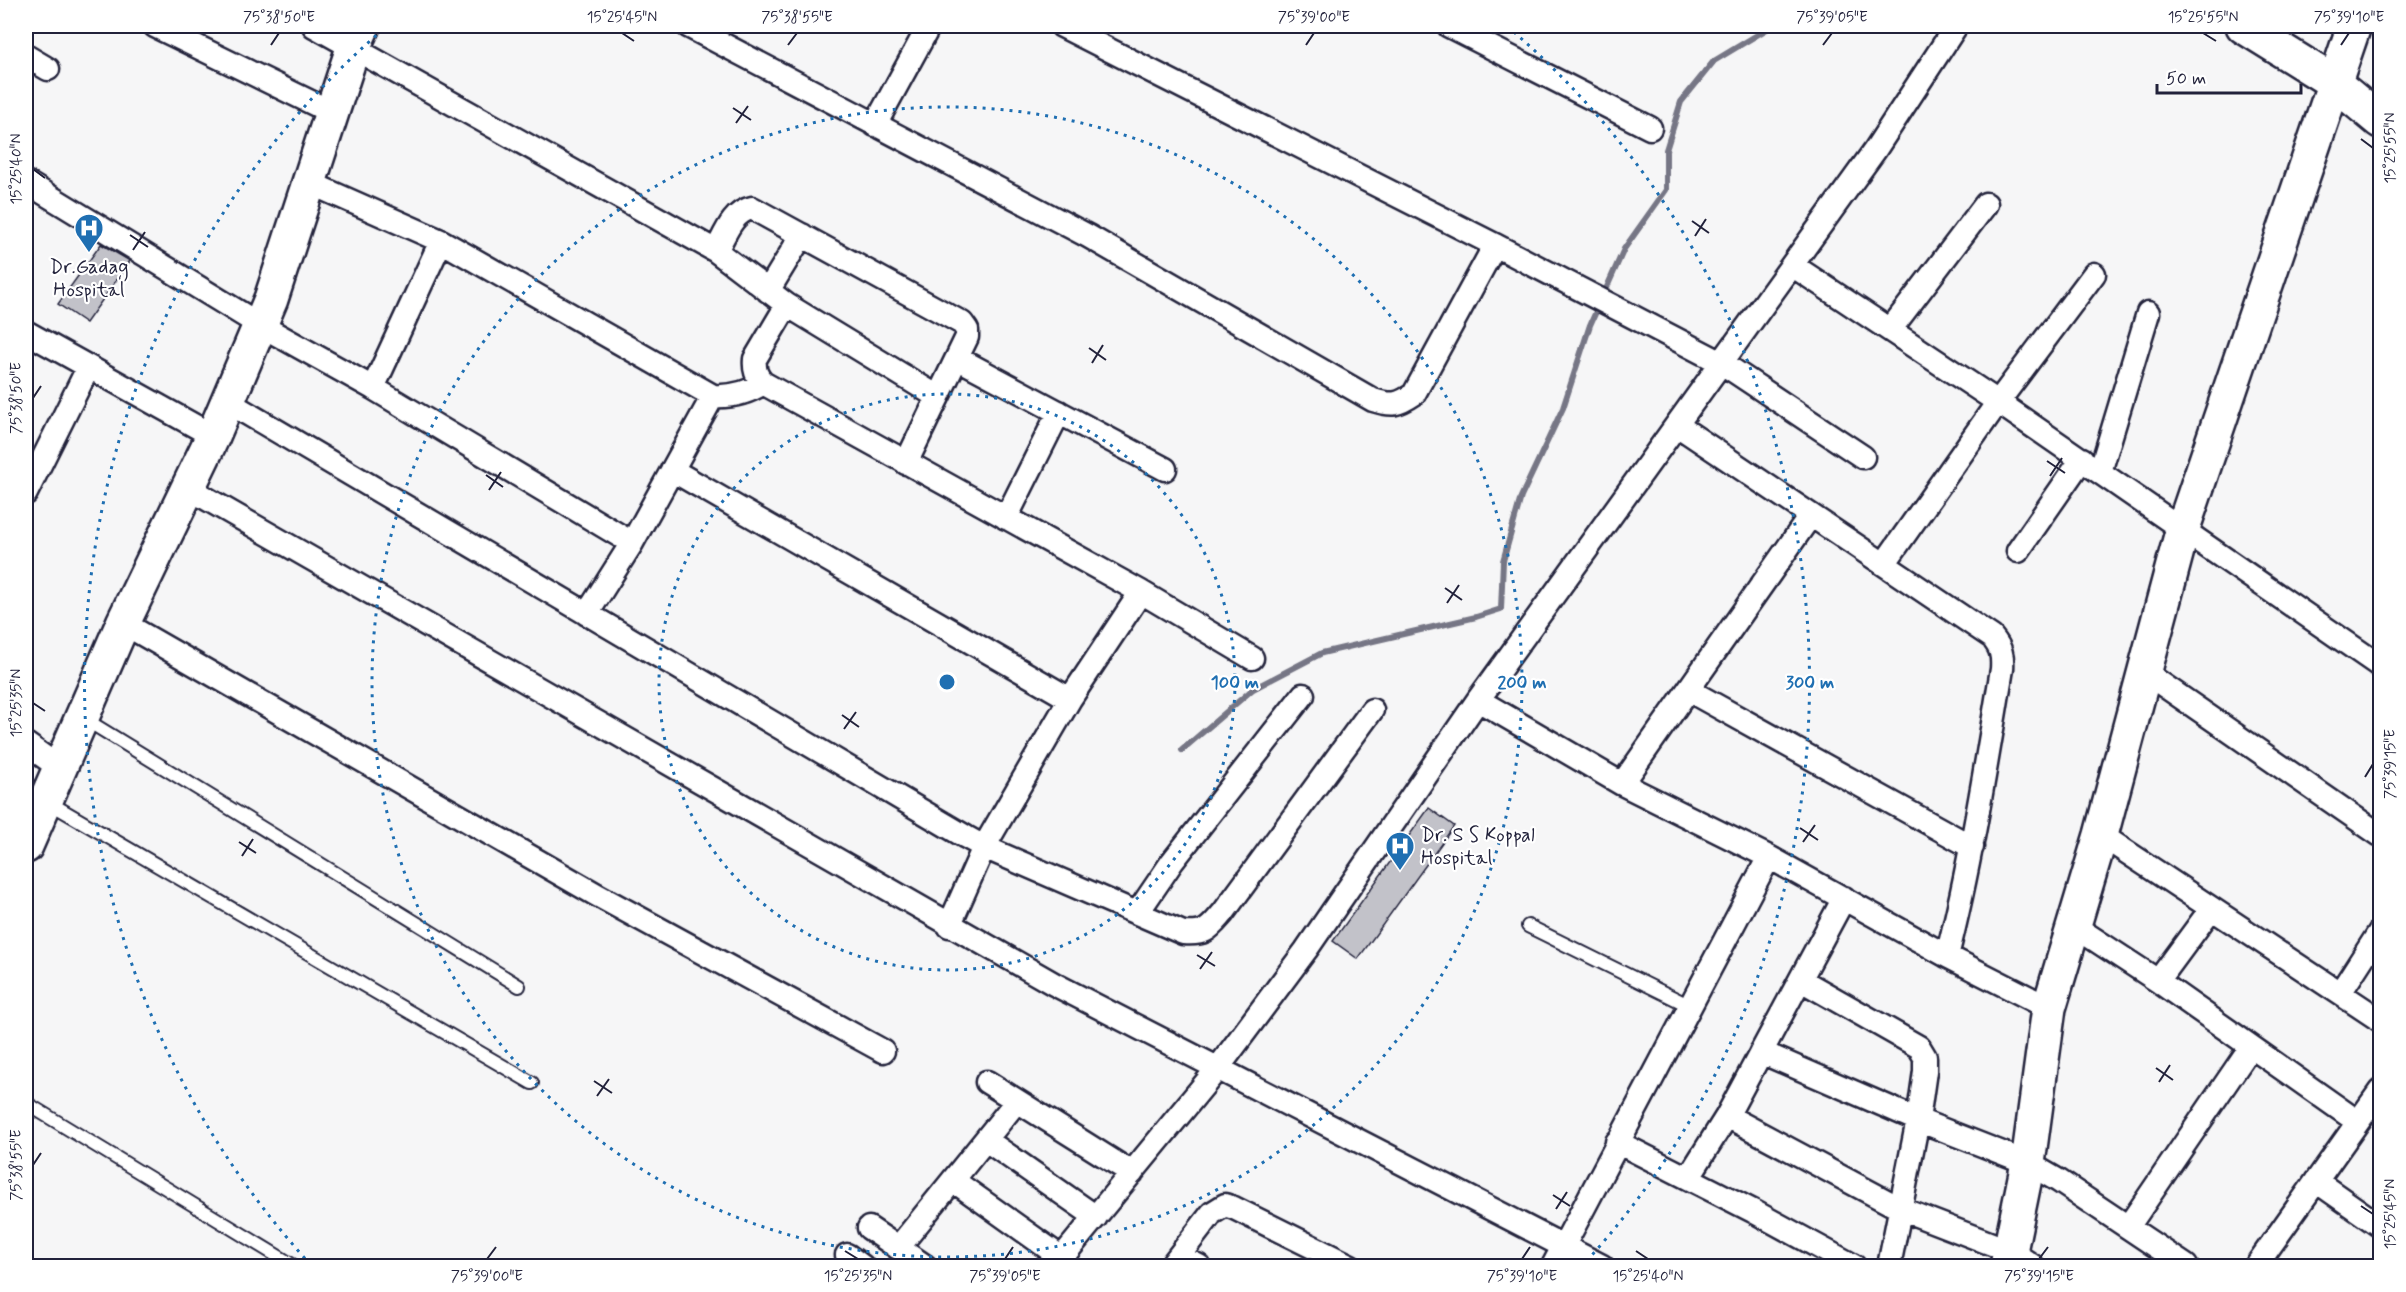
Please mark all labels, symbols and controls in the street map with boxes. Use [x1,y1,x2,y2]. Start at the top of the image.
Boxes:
text: 75°38'50"E [243,8,315,28]
text: 15°25'45"N [587,8,657,28]
text: 75°38'55"E [761,8,833,28]
text: 75°39'00"E [1278,8,1350,28]
text: 75°39'05"E [1796,8,1868,28]
text: 15°25'55"N [2168,8,2238,28]
text: 75°39'10"E [2314,8,2385,28]
scale bar [2157,57,2301,95]
text: 50 m [2166,67,2206,91]
text: 15°25'55"N [2381,113,2401,183]
text: 15°25'40"N [7,133,27,205]
hospital icon: Dr.Gadag Hospital [73,212,105,254]
place label: Dr.Gadag Hospital [49,254,129,304]
text: 75°38'50"E [7,362,27,434]
text: 15°25'35"N [7,669,27,737]
text: 100 m [1211,671,1259,695]
text: 200 m [1497,671,1547,695]
text: 300 m [1786,671,1834,695]
centre of rings [937,672,957,692]
text: 75°39'15"E [2381,729,2401,799]
place label: Dr. S S Koppal Hospital [1421,822,1535,872]
hospital icon: Dr. S S Koppal Hospital [1384,830,1416,872]
text: 75°38'55"E [7,1129,27,1201]
text: 15°25'45"N [2381,1179,2401,1249]
text: 75°39'00"E [451,1267,523,1287]
text: 15°25'35"N [824,1267,892,1287]
text: 75°39'05"E [969,1267,1041,1287]
text: 75°39'10"E [1487,1267,1558,1287]
text: 15°25'40"N [1612,1267,1684,1287]
text: 75°39'15"E [2004,1267,2074,1287]

